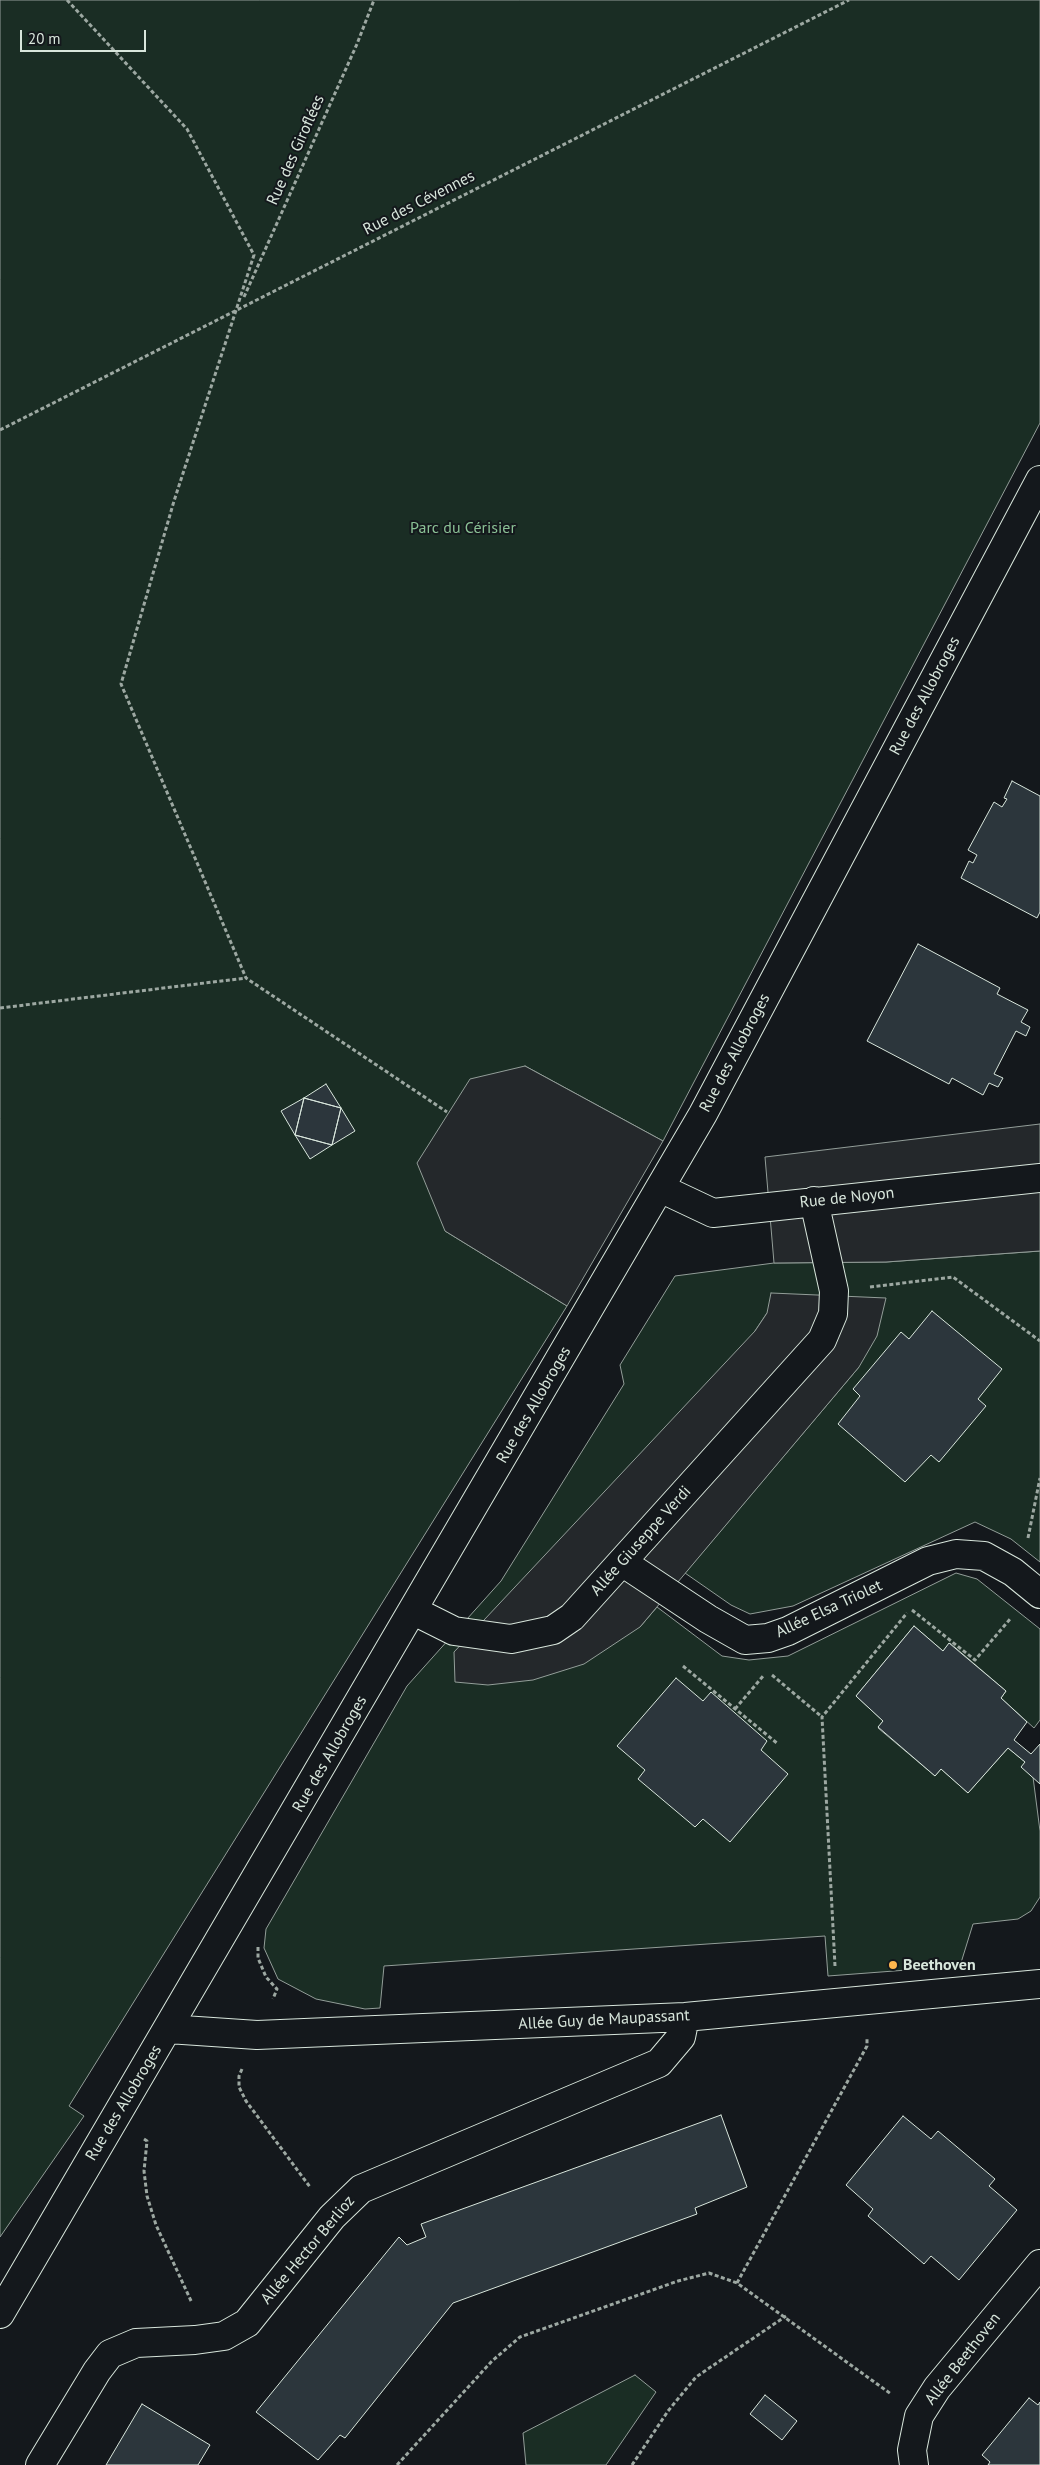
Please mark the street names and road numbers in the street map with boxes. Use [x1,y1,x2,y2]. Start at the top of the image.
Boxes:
street label: Rue des Giroflées [263,92,329,208]
street label: Rue des Cévennes [360,167,478,239]
street label: Rue des Allobroges [886,633,964,759]
street label: Rue des Allobroges [696,990,774,1116]
street label: Rue de Noyon [799,1183,895,1213]
street label: Rue des Allobroges [493,1343,575,1467]
street label: Allée Giuseppe Verdi [587,1482,695,1600]
street label: Allée Elsa Triolet [773,1576,885,1642]
street label: Rue des Allobroges [289,1692,371,1816]
street label: Allée Guy de Maupassant [518,2006,690,2034]
street label: Rue des Allobroges [82,2042,166,2164]
street label: Allée Hector Berlioz [257,2192,359,2308]
street label: Allée Beethoven [921,2309,1005,2409]

